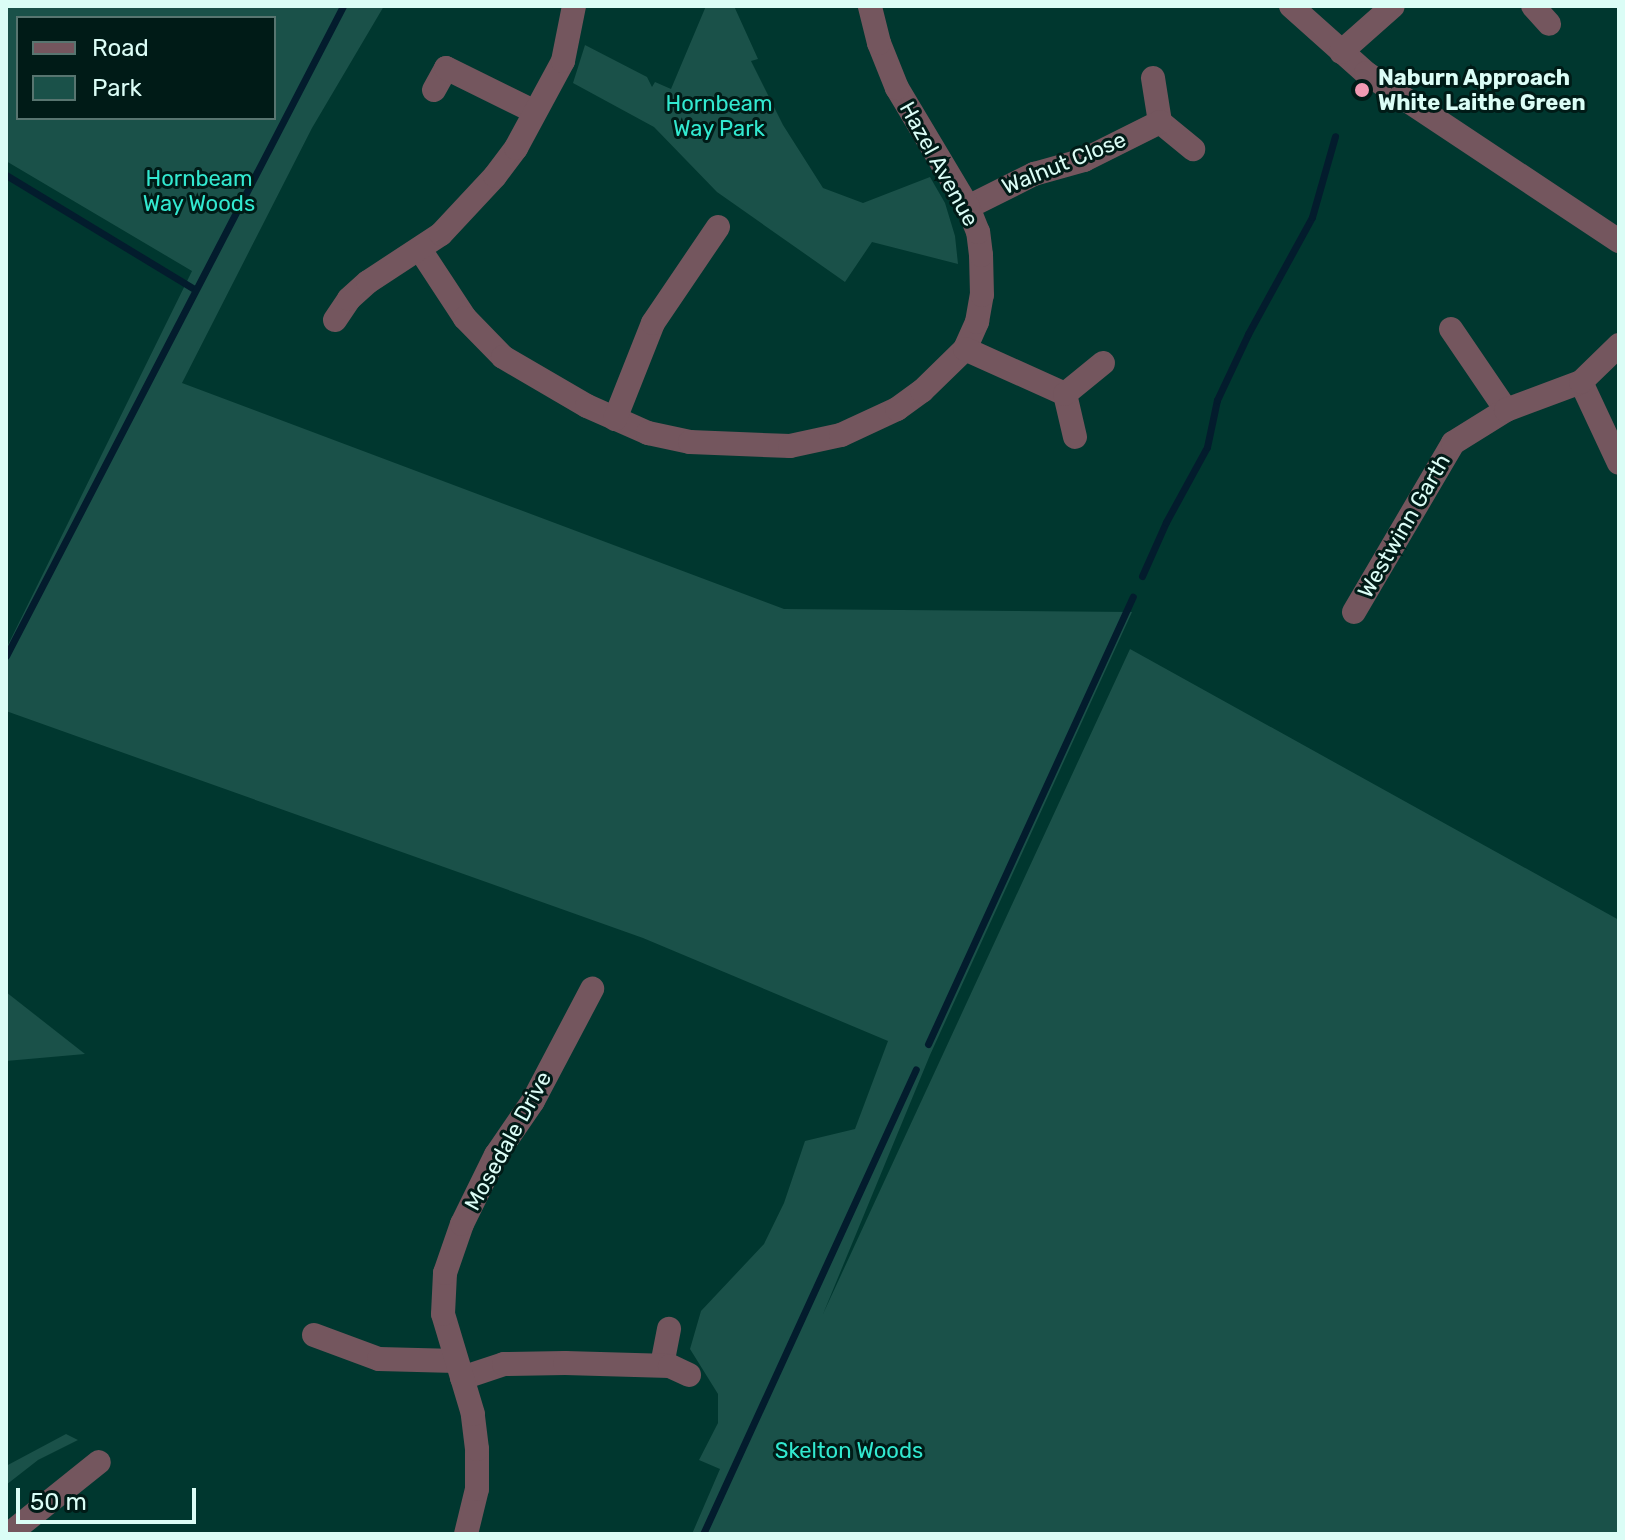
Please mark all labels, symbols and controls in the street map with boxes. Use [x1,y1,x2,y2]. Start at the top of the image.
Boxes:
legend [16,16,276,120]
text: Road [92,34,149,62]
place label: Naburn Approach White Laithe Green [1378,64,1586,116]
text: Park [92,74,142,102]
marker: Naburn Approach White Laithe Green [1353,81,1371,99]
park label: Hornbeam Way Park [665,90,773,142]
street label: Hazel Avenue [894,97,984,231]
street label: Walnut Close [998,126,1130,200]
park label: Hornbeam Way Woods [142,165,256,216]
street label: Westwinn Garth [1352,449,1456,603]
street label: Mosedale Drive [459,1067,557,1215]
park label: Skelton Woods [775,1438,923,1464]
scale bar [20,1472,200,1522]
text: 50 m [30,1488,87,1516]

